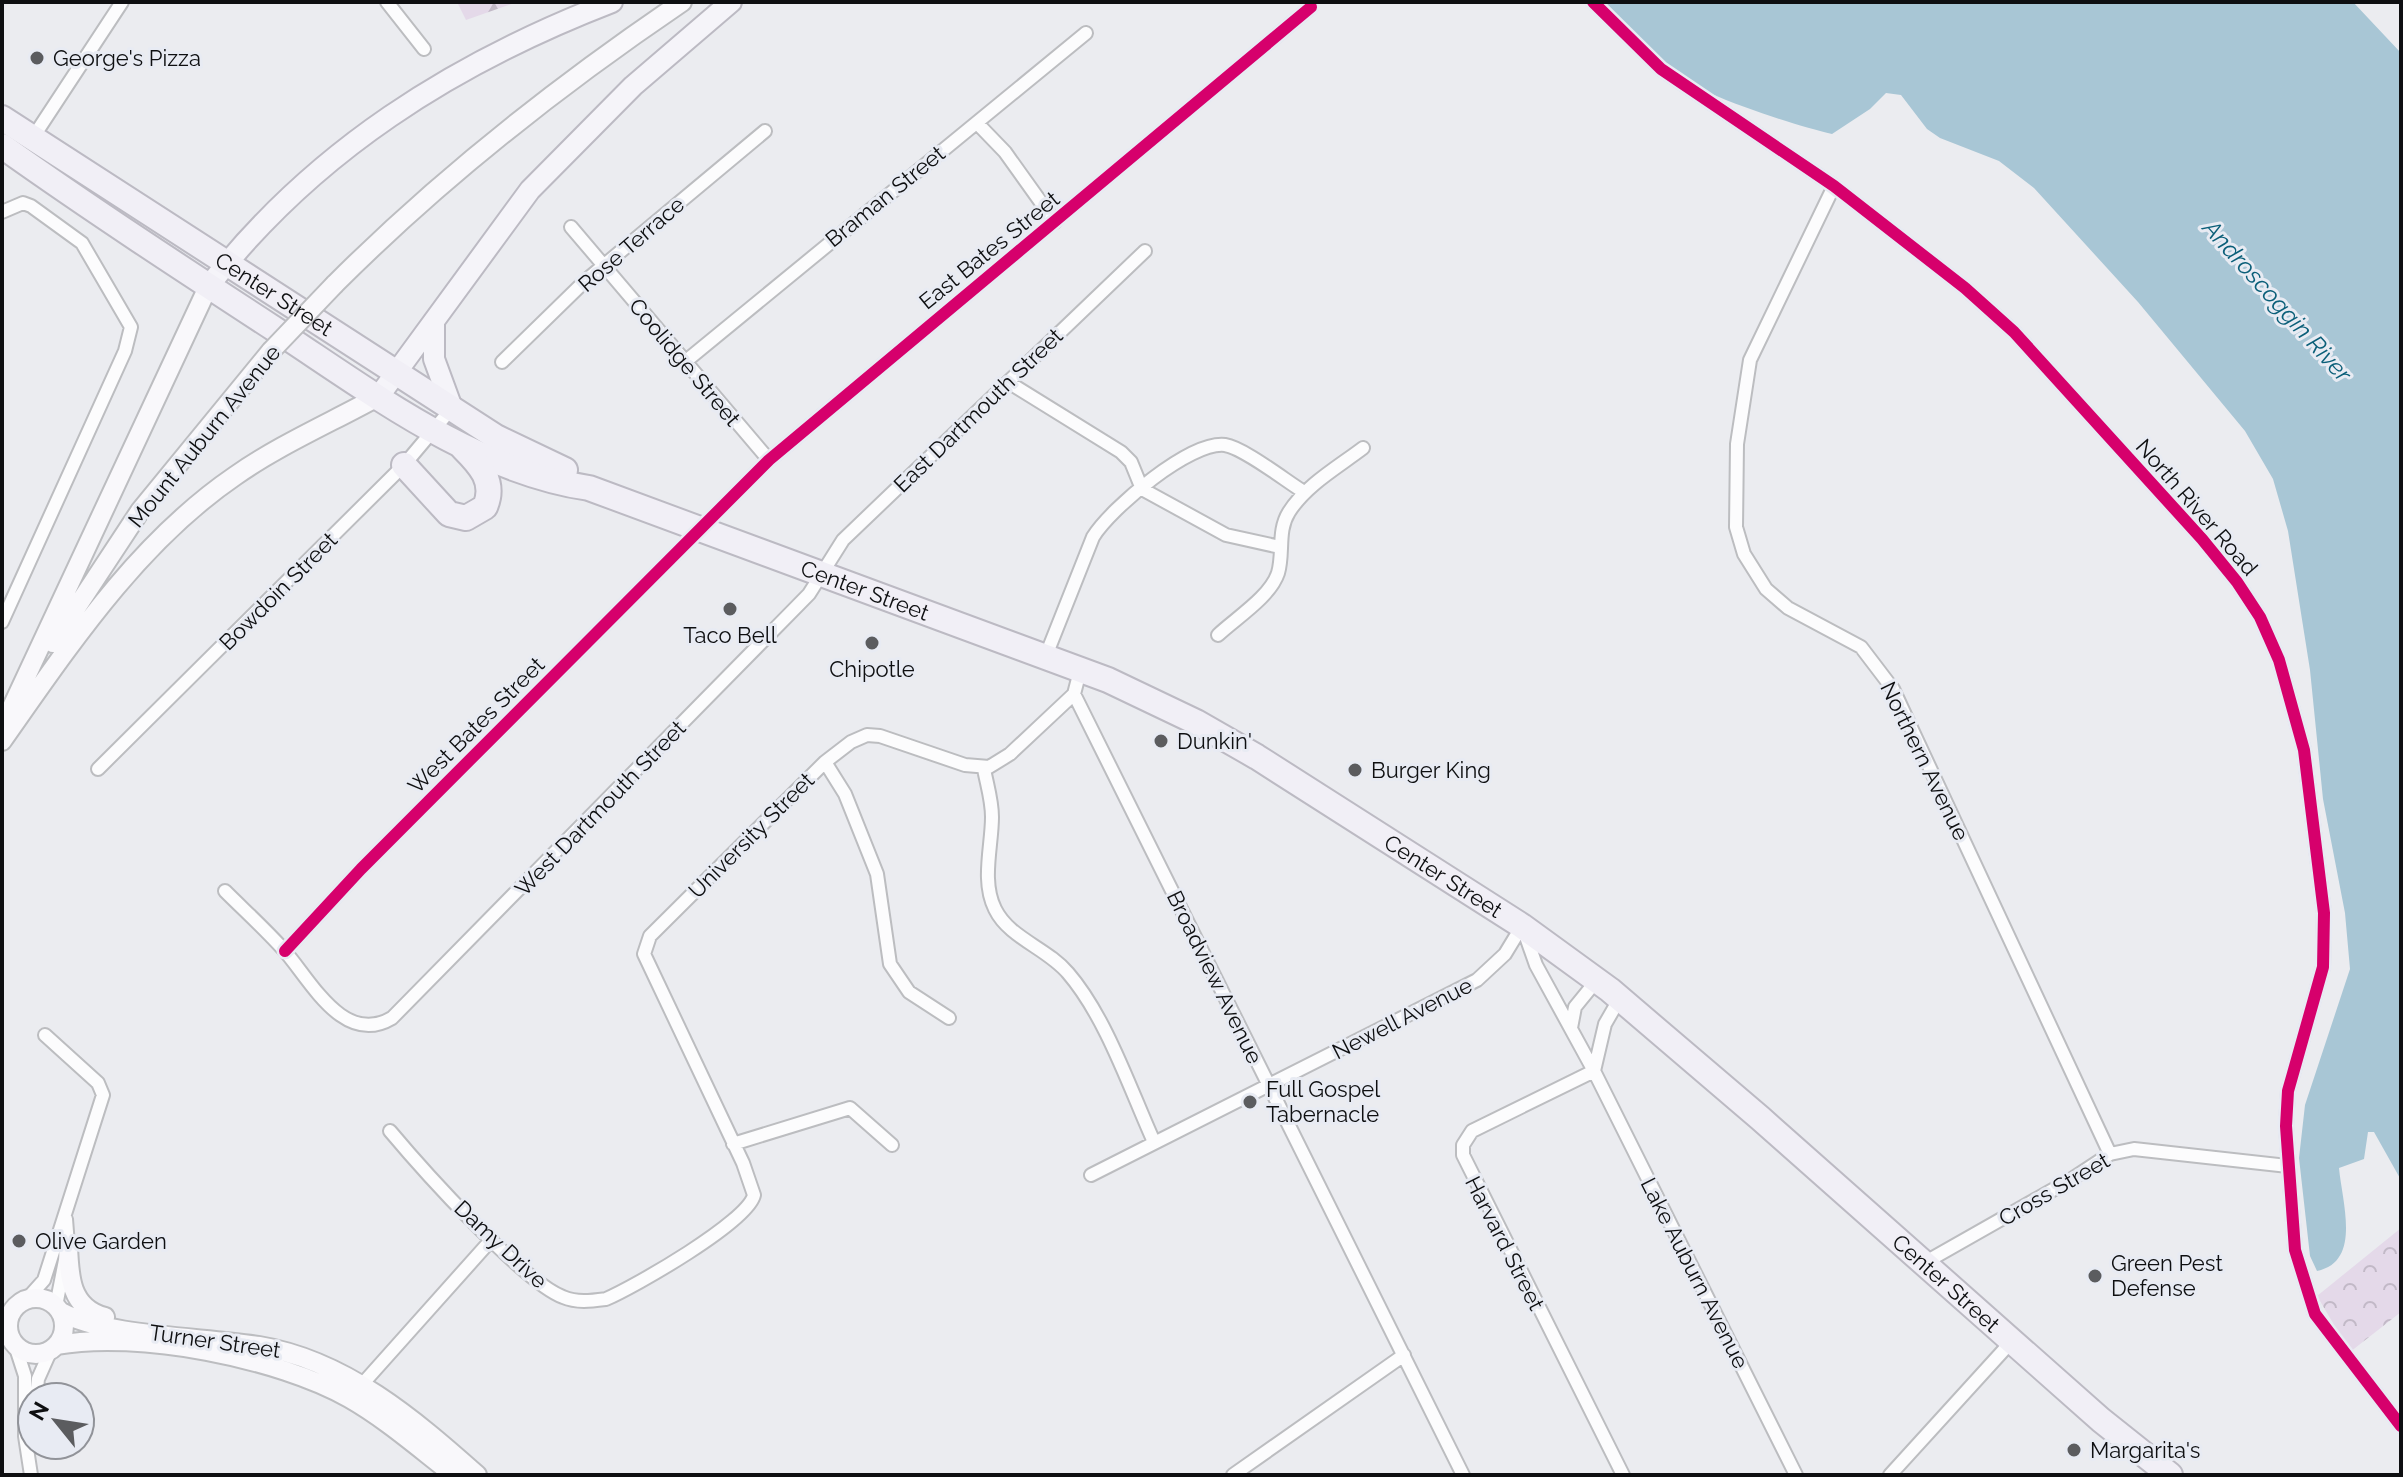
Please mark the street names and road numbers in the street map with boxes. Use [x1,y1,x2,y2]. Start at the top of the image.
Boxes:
street label: Braman Street [820,140,950,252]
street label: East Bates Street [914,185,1065,314]
street label: Rose Terrace [573,191,689,297]
street label: Center Street [211,246,338,342]
street label: Coolidge Street [624,293,746,432]
street label: East Dartmouth Street [888,322,1068,497]
street label: Mount Auburn Avenue [122,339,286,533]
street label: North River Road [2131,433,2263,581]
street label: Bowdoin Street [214,526,343,655]
street label: Center Street [797,555,933,626]
street label: West Bates Street [402,651,550,799]
street label: Northern Avenue [1875,677,1975,845]
street label: West Dartmouth Street [509,714,691,901]
street label: University Street [683,766,820,903]
street label: Center Street [1380,829,1508,923]
street label: Broadview Avenue [1162,886,1268,1068]
street label: Newell Avenue [1328,972,1476,1064]
street label: Cross Street [1994,1147,2114,1231]
street label: Harvard Street [1460,1172,1550,1315]
street label: Lake Auburn Avenue [1636,1173,1754,1373]
street label: Damy Drive [449,1195,553,1293]
street label: Center Street [1887,1229,2006,1338]
street label: Turner Street [148,1319,283,1363]

